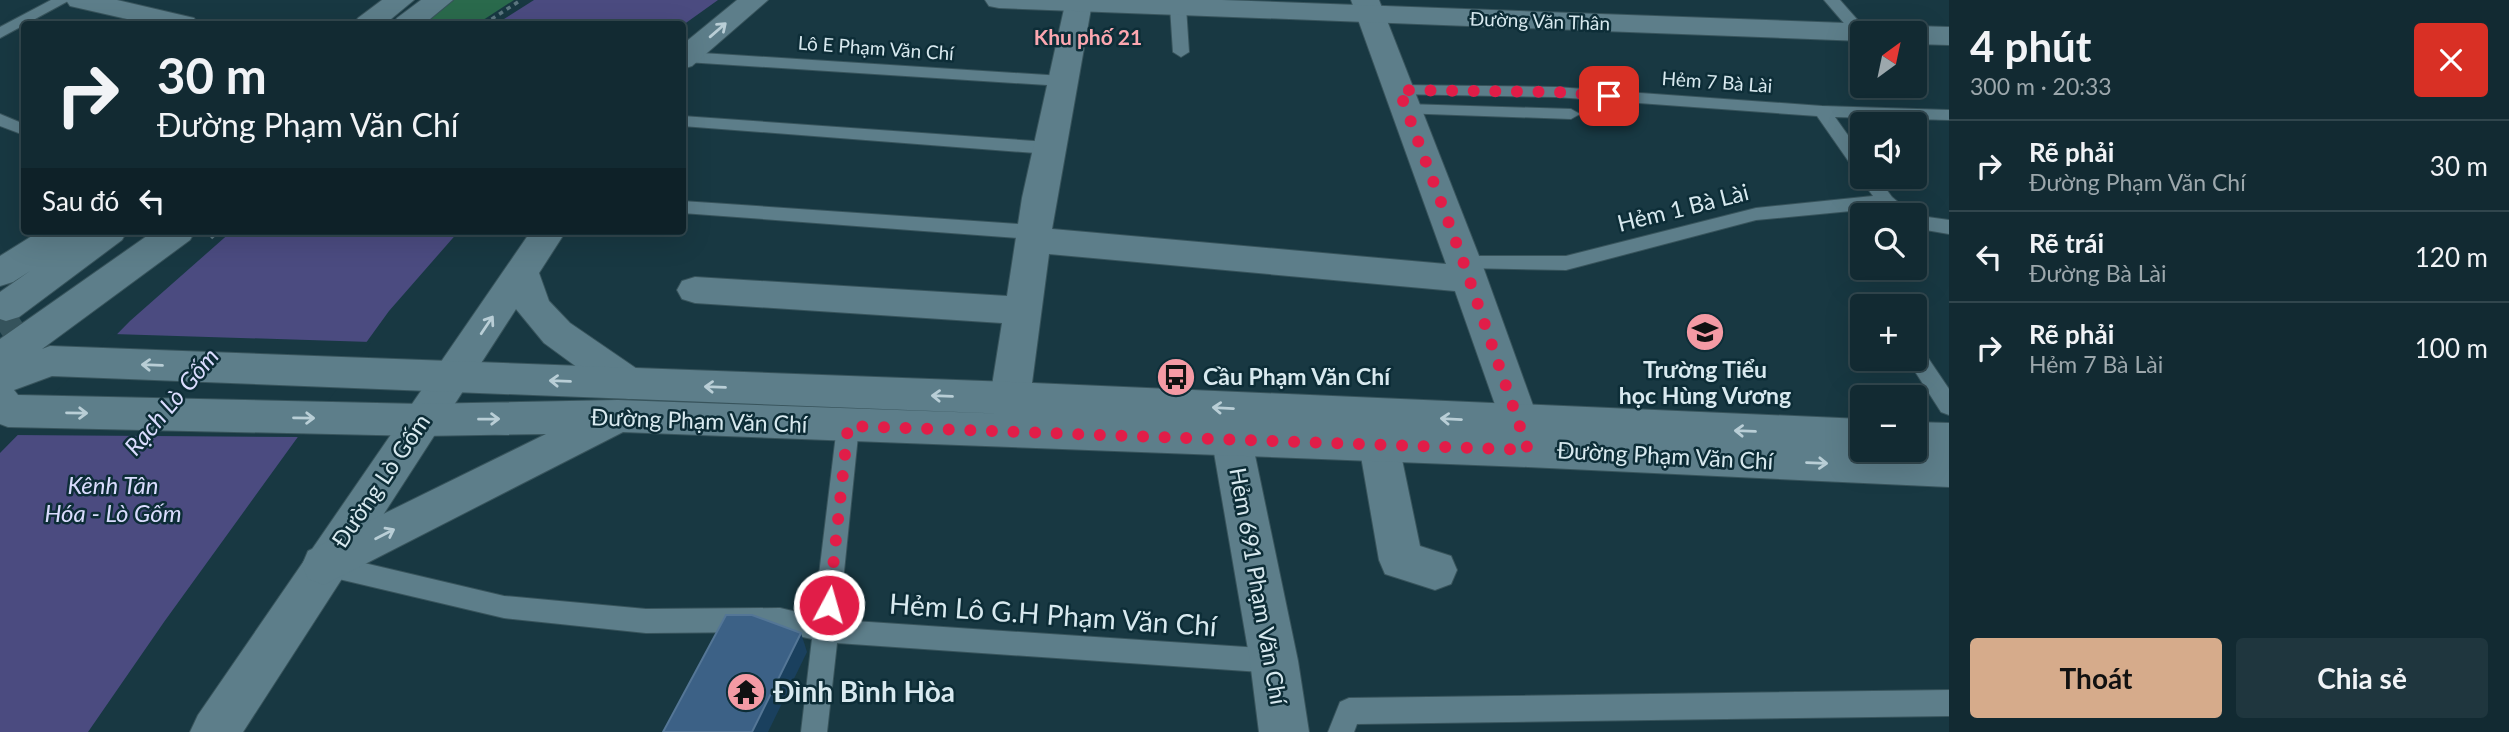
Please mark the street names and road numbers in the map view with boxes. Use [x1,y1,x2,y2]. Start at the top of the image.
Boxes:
street label: Đường Văn Thân [1469,7,1611,34]
street label: Lô E Phạm Văn Chí [797,31,956,65]
street label: Hẻm 7 Bà Lài [1661,66,1773,97]
street label: Hẻm 1 Bà Lài [1614,177,1751,237]
street label: Đường Phạm Văn Chí [590,402,809,438]
street label: Đường Lò Gốm [325,408,435,553]
street label: Đường Phạm Văn Chí [1556,435,1775,475]
street label: Hẻm 691 Phạm Văn Chí [1224,465,1294,708]
street label: Hẻm Lô G.H Phạm Văn Chí [888,586,1219,643]

